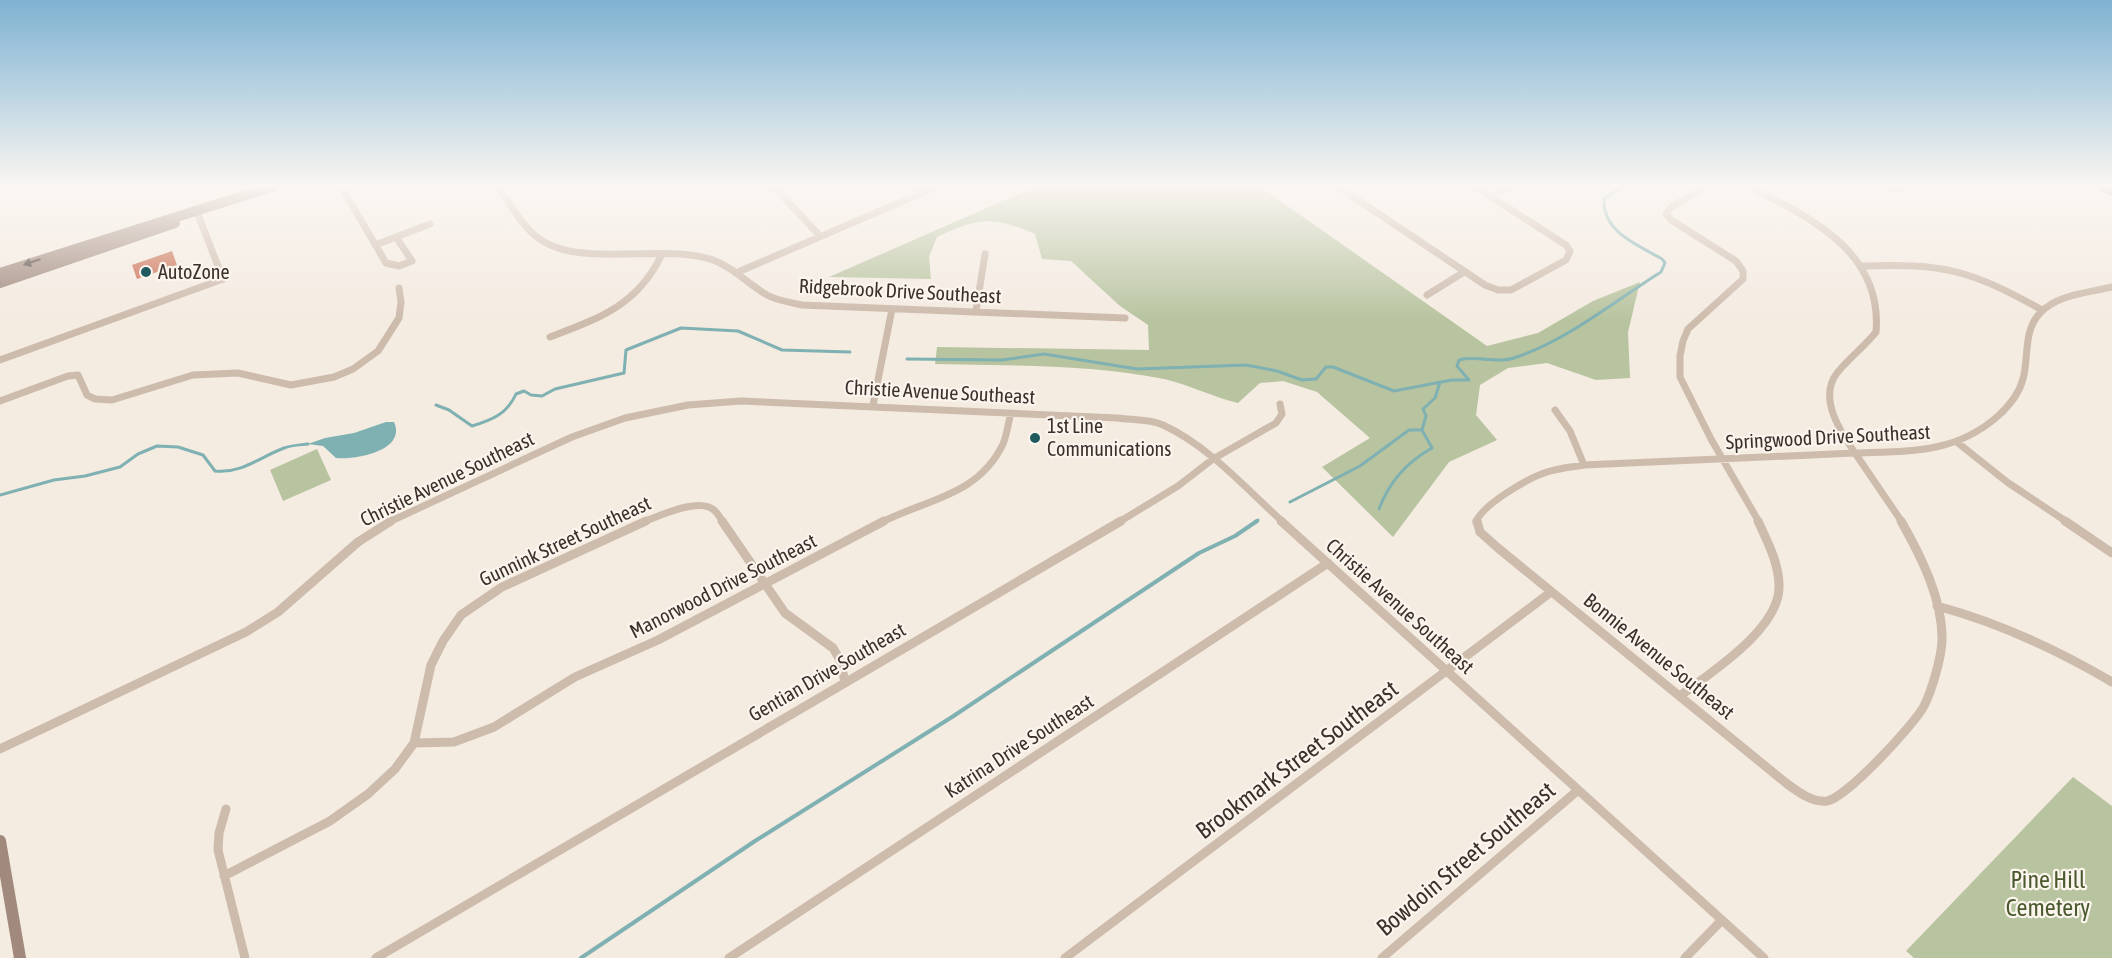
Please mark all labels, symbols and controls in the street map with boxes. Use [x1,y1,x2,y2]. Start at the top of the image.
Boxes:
one-way arrow [23,258,41,268]
place label: AutoZone [158,260,230,283]
marker: AutoZone [139,265,153,279]
street label: Ridgebrook Drive Southeast [798,274,1002,307]
street label: Christie Avenue Southeast [844,375,1036,408]
place label: 1st Line Communications [1047,414,1171,460]
street label: Springwood Drive Southeast [1725,420,1931,453]
street label: Christie Avenue Southeast [356,426,538,531]
marker: 1st Line Communications [1028,431,1042,445]
street label: Gunnink Street Southeast [476,491,654,590]
street label: Manorwood Drive Southeast [626,528,820,643]
street label: Christie Avenue Southeast [1322,533,1479,678]
street label: Bonnie Avenue Southeast [1579,588,1739,724]
street label: Gentian Drive Southeast [744,617,909,726]
street label: Brookmark Street Southeast [1190,675,1403,844]
street label: Katrina Drive Southeast [940,689,1097,802]
street label: Bowdoin Street Southeast [1371,776,1560,941]
park label: Pine Hill Cemetery [2006,866,2090,921]

